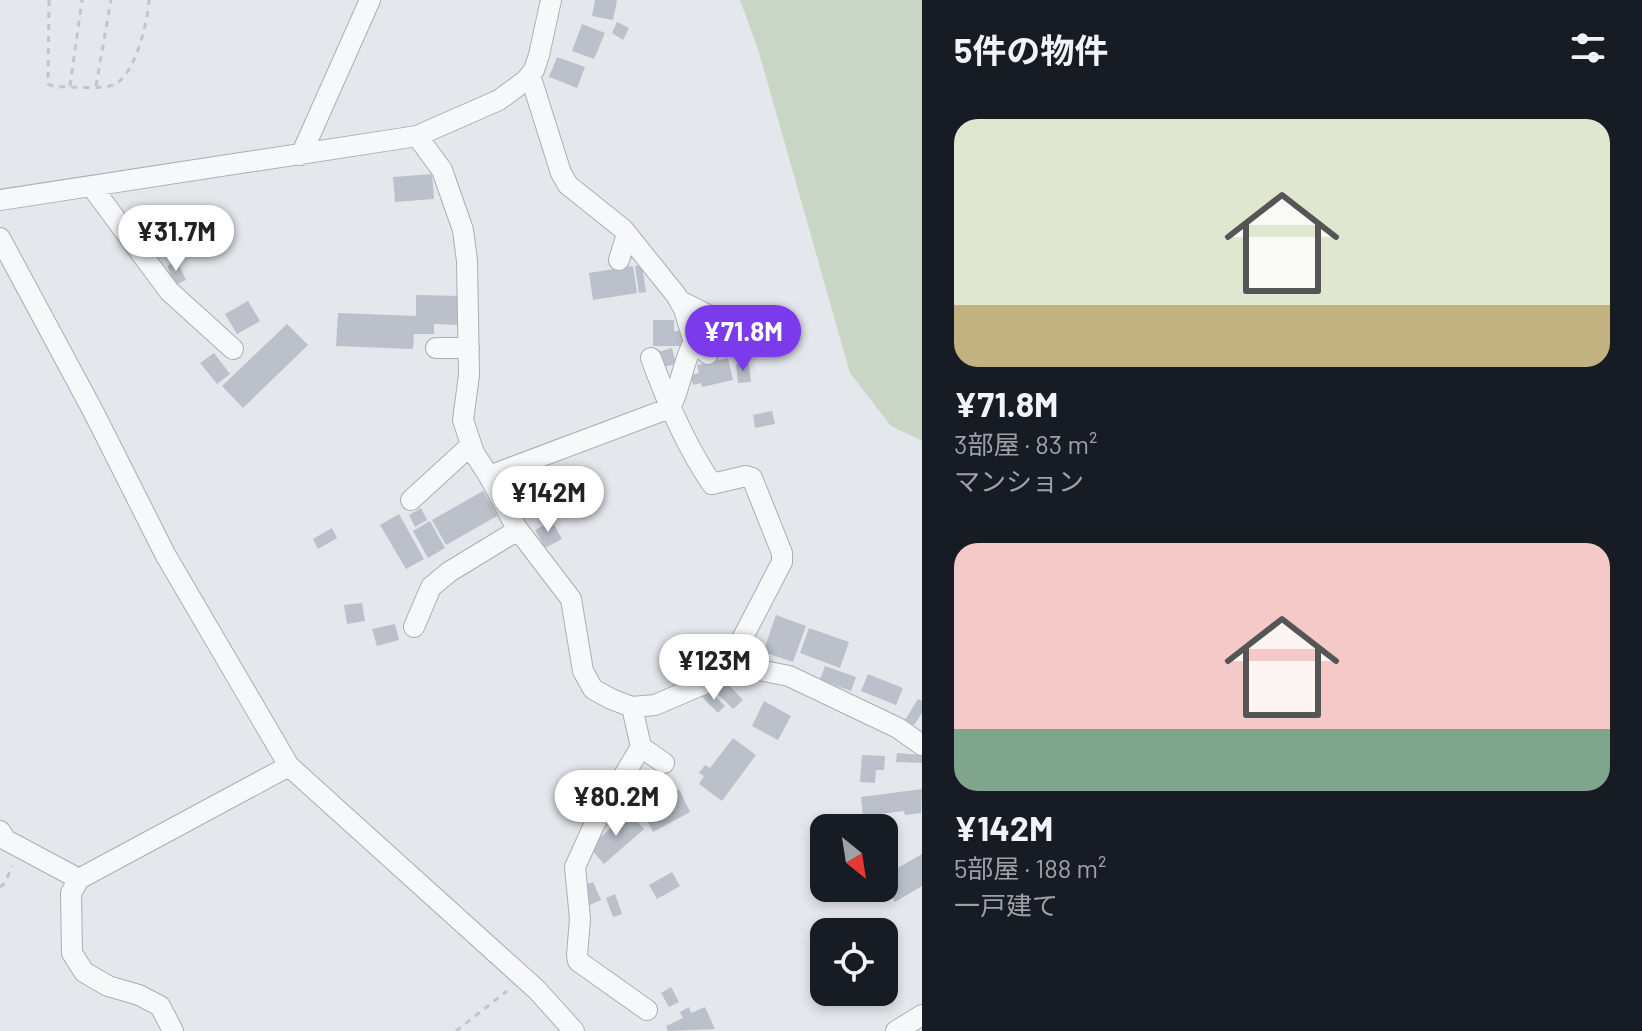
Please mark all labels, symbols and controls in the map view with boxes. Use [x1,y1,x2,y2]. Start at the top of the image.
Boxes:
icon: filters [1566,26,1610,70]
text: 5件の物件 [954,29,1108,70]
icon: home [1210,171,1354,315]
pin: ¥31.7M [111,205,241,273]
text: ¥31.7M [136,215,216,246]
pin: ¥71.8M [678,305,808,373]
text: ¥71.8M [703,315,783,346]
text: ¥71.8M [954,383,1058,424]
text: 3部屋 · 83 m² [954,428,1097,459]
text: マンション [954,465,1084,496]
pin: ¥142M [492,466,604,534]
text: ¥142M [510,476,586,507]
icon: home [1210,595,1354,739]
pin: ¥123M [658,634,770,702]
text: ¥123M [677,644,751,675]
pin: ¥80.2M [551,770,681,838]
text: ¥80.2M [573,780,659,811]
text: ¥142M [954,807,1053,848]
north arrow [810,814,898,902]
map controls [810,814,898,1006]
text: 5部屋 · 188 m² [954,852,1107,883]
text: 一戸建て [954,889,1058,920]
button: locate [810,918,898,1006]

